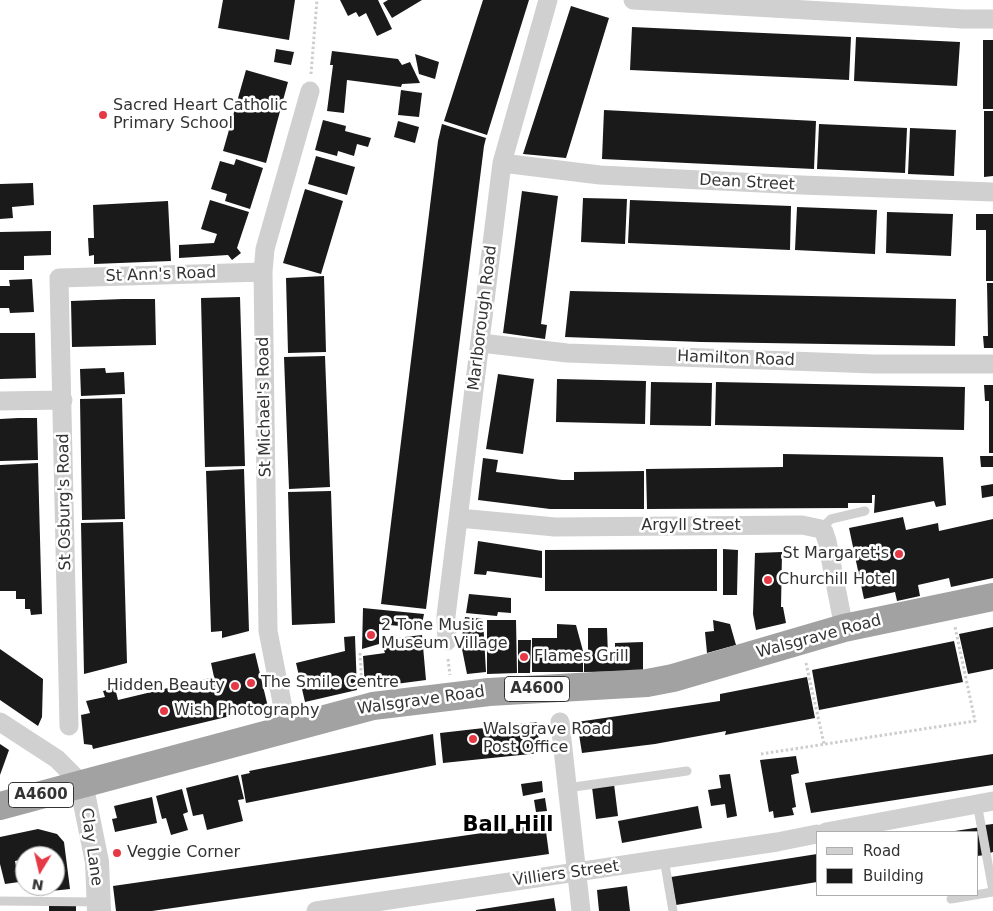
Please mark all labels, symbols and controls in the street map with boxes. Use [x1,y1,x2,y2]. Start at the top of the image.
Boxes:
place label: Sacred Heart Catholic Primary School [113,96,288,134]
marker: Sacred Heart Catholic Primary School [97,109,109,121]
street label: Dean Street [699,171,795,195]
street label: Marlborough Road [465,244,501,392]
street label: St Ann's Road [105,263,217,287]
street label: St Michael's Road [254,336,276,478]
street label: Hamilton Road [677,347,795,371]
street label: St Osburg's Road [54,433,76,571]
street label: Argyll Street [641,516,741,536]
place label: St Margaret's [783,544,889,564]
marker: St Margaret's [893,548,905,560]
place label: Churchill Hotel [778,570,895,590]
marker: Churchill Hotel [762,574,774,586]
street label: Walsgrave Road [754,611,884,663]
place label: 2 Tone Music Museum Village [381,616,508,654]
marker: 2 Tone Music Museum Village [365,629,377,641]
place label: Flames Grill [534,647,629,667]
marker: Flames Grill [518,651,530,663]
place label: The Smile Centre [261,673,399,693]
place label: Hidden Beauty [107,676,225,696]
road number: A4600 [504,676,570,702]
marker: The Smile Centre [245,677,257,689]
marker: Hidden Beauty [229,680,241,692]
street label: Walsgrave Road [356,683,486,719]
place label: Wish Photography [174,701,319,721]
marker: Wish Photography [158,705,170,717]
place label: Walsgrave Road Post Office [483,720,611,758]
marker: Walsgrave Road Post Office [467,733,479,745]
road number: A4600 [8,782,74,808]
street label: Clay Lane [76,807,106,887]
district label: Ball Hill [462,813,554,839]
legend [816,831,978,896]
text: Road [863,842,901,860]
place label: Veggie Corner [127,843,240,863]
north arrow [15,846,65,896]
marker: Veggie Corner [111,847,123,859]
street label: Villiers Street [512,857,620,891]
text: Building [863,867,924,885]
text: N [31,876,45,894]

